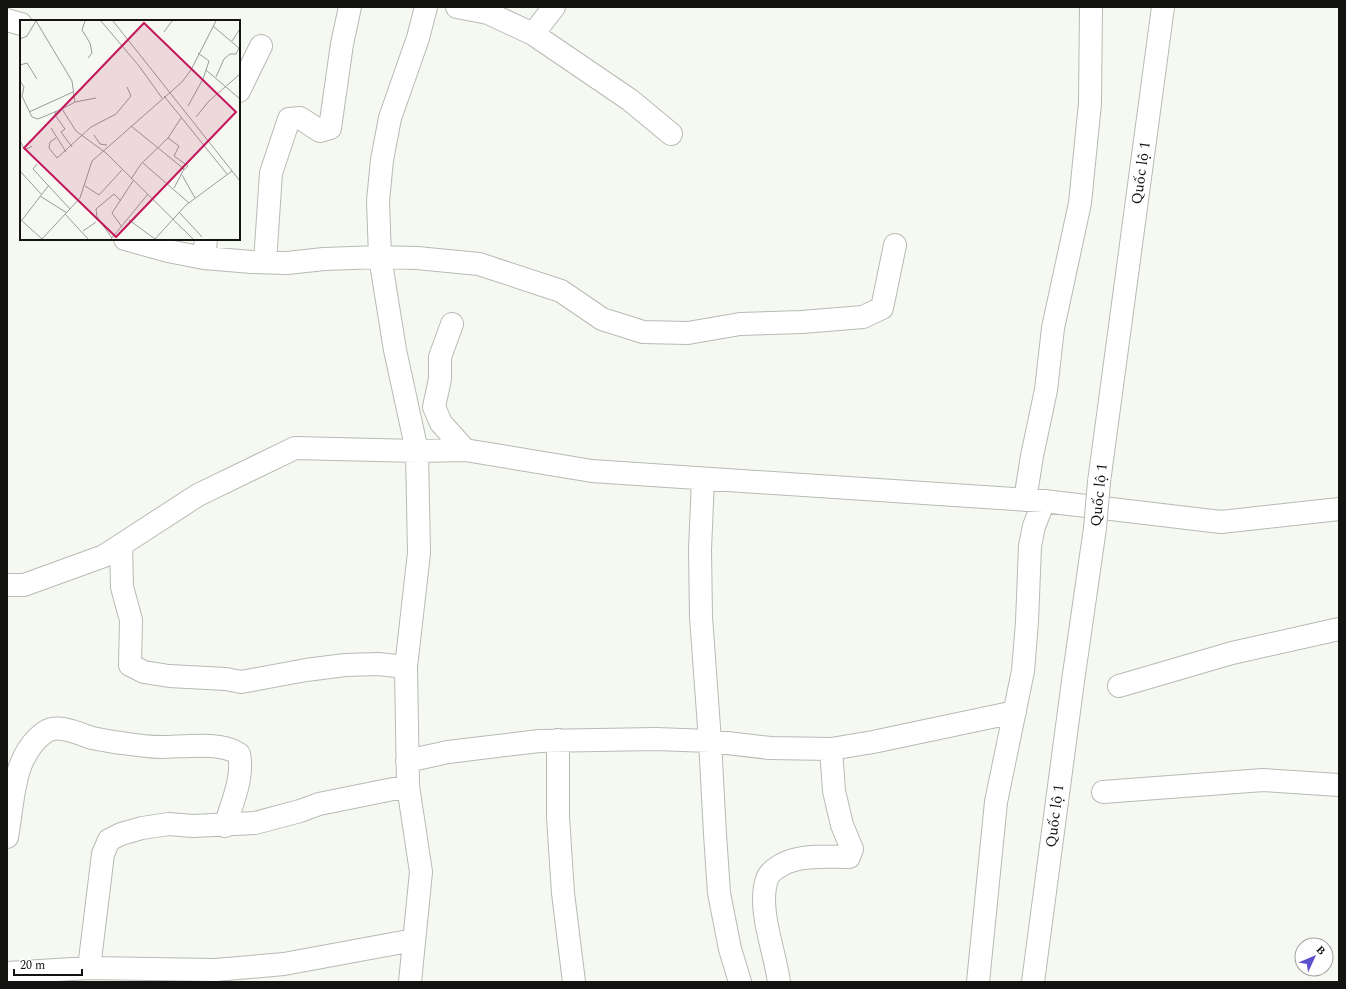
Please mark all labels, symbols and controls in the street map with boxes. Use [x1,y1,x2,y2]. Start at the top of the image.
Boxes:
inset map [20,20,240,240]
street label: Quốc lộ 1 [1125,140,1157,206]
street label: Quốc lộ 1 [1084,462,1114,528]
street label: Quốc lộ 1 [1040,783,1070,849]
north arrow [1294,937,1334,977]
text: B [1312,942,1330,959]
scale bar [14,951,82,977]
text: 20 m [20,956,45,975]

